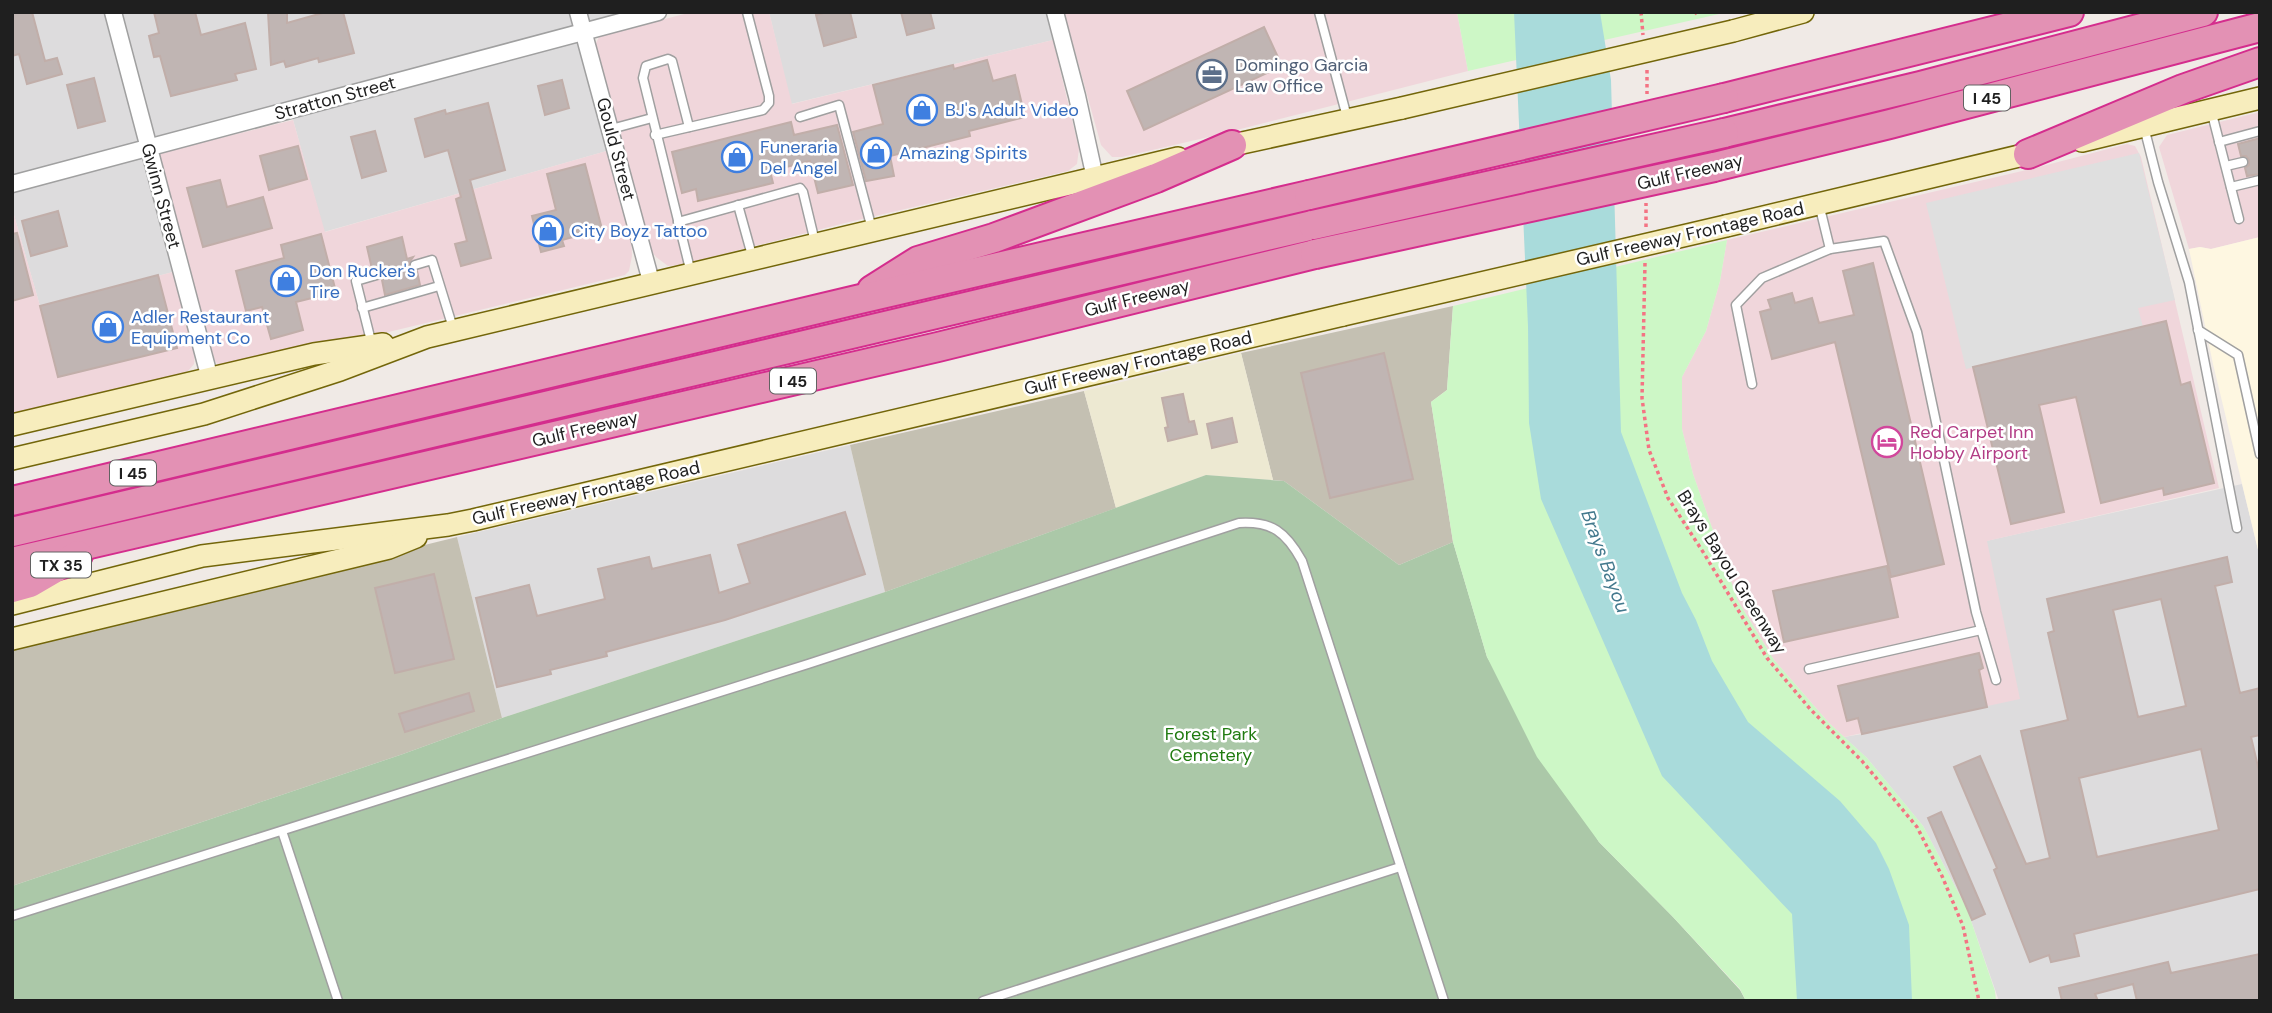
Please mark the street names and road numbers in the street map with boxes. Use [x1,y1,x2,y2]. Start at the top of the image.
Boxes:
street label: Stratton Street [272,70,398,126]
road number: I 45 [1964,86,2010,110]
street label: Gould Street [591,95,641,203]
street label: Gwinn Street [135,141,187,251]
street label: Gulf Freeway [1635,148,1745,196]
street label: Gulf Freeway Frontage Road [1574,196,1806,272]
street label: Gulf Freeway [1082,273,1192,323]
street label: Gulf Freeway Frontage Road [1022,325,1254,401]
road number: I 45 [770,368,816,394]
street label: Gulf Freeway [530,405,640,453]
street label: Gulf Freeway Frontage Road [470,455,702,531]
road number: I 45 [110,460,156,486]
street label: Brays Bayou Greenway [1672,485,1792,659]
road number: TX 35 [31,552,91,578]

